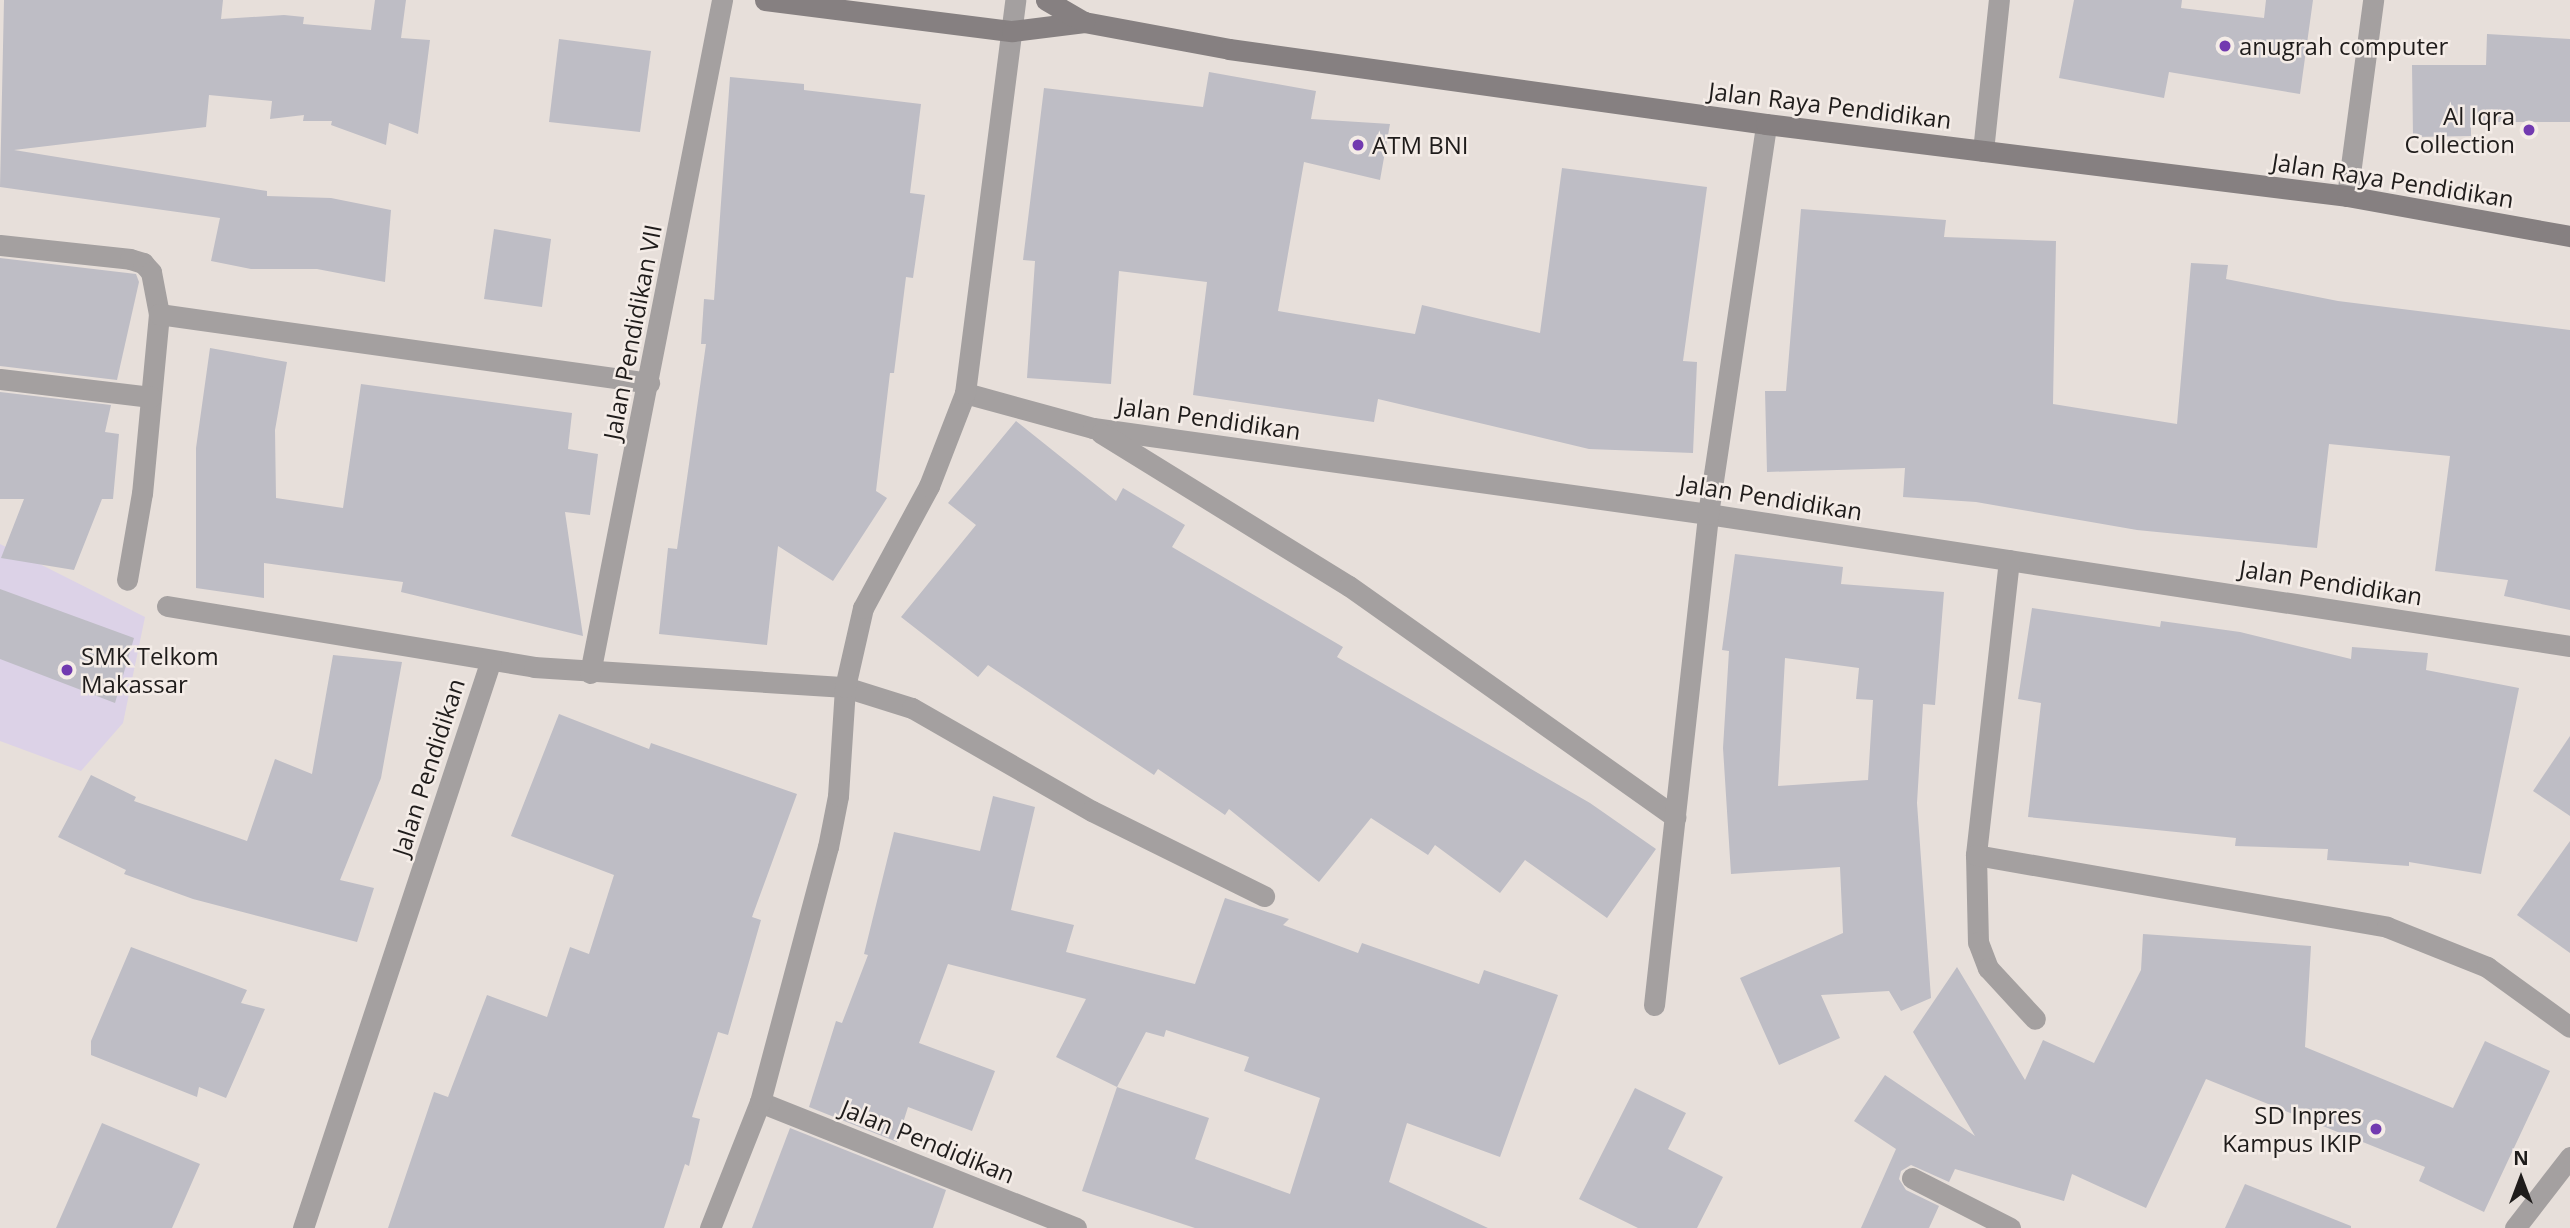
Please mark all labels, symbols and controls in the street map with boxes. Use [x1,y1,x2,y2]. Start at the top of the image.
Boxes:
place label: anugrah computer [2239,32,2448,60]
marker: anugrah computer [2217,38,2233,54]
street label: Jalan Raya Pendidikan [1707,76,1953,134]
place label: Al Iqra Collection [2405,102,2515,158]
marker: Al Iqra Collection [2521,122,2537,138]
place label: ATM BNI [1372,131,1468,159]
marker: ATM BNI [1350,137,1366,153]
street label: Jalan Raya Pendidikan [2270,147,2516,213]
street label: Jalan Pendidikan VII [597,222,667,442]
street label: Jalan Pendidikan [1115,391,1303,445]
street label: Jalan Pendidikan [1677,468,1865,526]
street label: Jalan Pendidikan [2237,553,2425,611]
place label: SMK Telkom Makassar [81,642,219,698]
marker: SMK Telkom Makassar [59,662,75,678]
street label: Jalan Pendidikan [386,675,470,859]
street label: Jalan Pendidikan [837,1093,1019,1189]
place label: SD Inpres Kampus IKIP [2222,1101,2362,1157]
marker: SD Inpres Kampus IKIP [2368,1121,2384,1137]
north arrow [2486,1144,2556,1214]
text: N [2513,1145,2529,1171]

